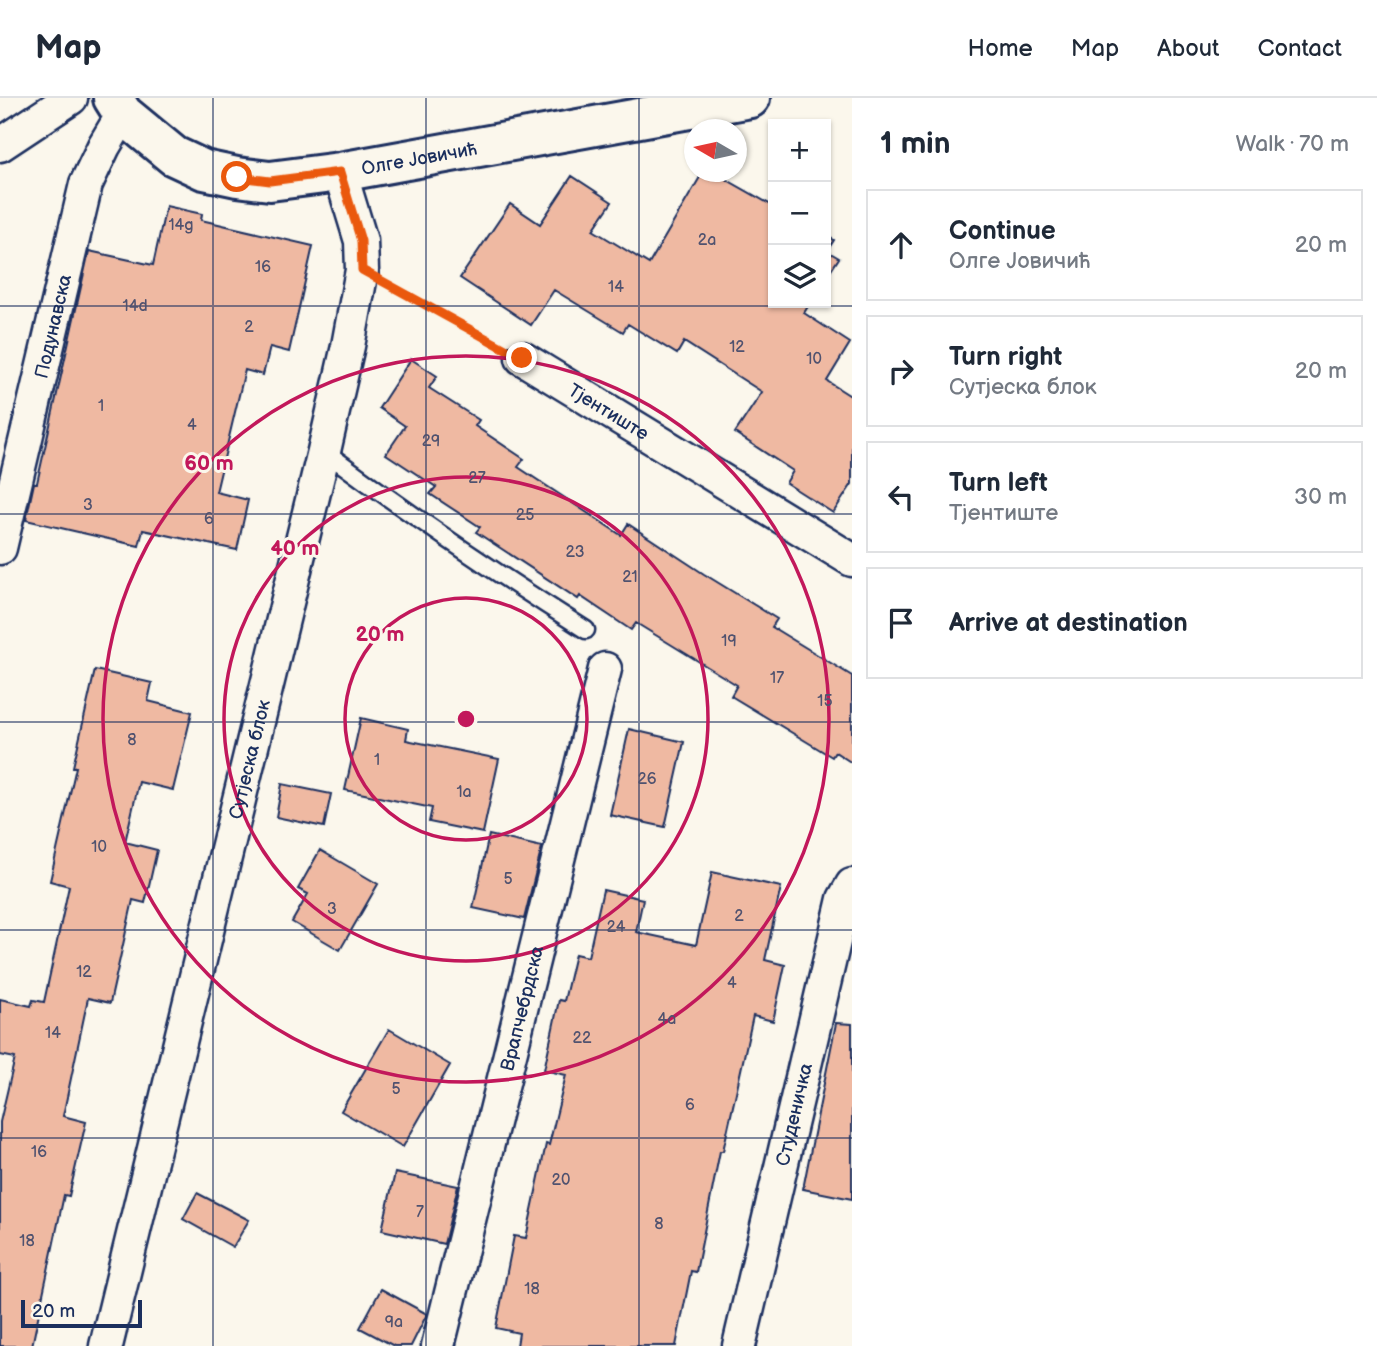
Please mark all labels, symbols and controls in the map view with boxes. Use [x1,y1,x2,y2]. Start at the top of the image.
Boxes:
text: Map [35,28,101,68]
text: Home [968,34,1033,63]
text: Map [1071,34,1119,63]
text: About [1157,34,1219,63]
text: Contact [1257,34,1342,63]
north arrow [684,119,747,182]
map controls [768,119,831,308]
button: + [768,119,831,182]
text: 1 min [880,126,950,162]
text: Walk · 70 m [1235,130,1349,158]
street label: Олге Јовичић [360,137,479,181]
route start [221,161,252,192]
button: − [768,182,831,245]
house number: 14g [168,216,194,235]
text: Continue [949,216,1056,247]
icon: ahead [882,226,920,264]
house number: 2a [698,231,716,250]
text: 20 m [1295,231,1347,259]
button: layers [768,245,831,308]
text: Олге Јовичић [949,247,1091,275]
house number: 16 [255,258,271,277]
street label: Подунавска [30,272,77,381]
house number: 14 [608,278,624,297]
house number: 14d [122,297,148,316]
house number: 2 [244,318,254,337]
house number: 12 [729,338,745,357]
route end [506,342,537,373]
text: Turn right [949,342,1062,373]
house number: 10 [806,350,822,369]
icon: right [882,352,920,390]
text: 20 m [1295,357,1347,385]
text: Сутјеска блок [949,373,1097,401]
street label: Тјентиште [564,379,653,446]
house number: 1 [98,397,104,416]
house number: 4 [187,416,197,435]
house number: 29 [422,432,440,451]
text: 60 m [184,451,234,476]
text: Turn left [949,468,1048,499]
house number: 27 [468,469,486,488]
icon: left [882,478,920,516]
text: 30 m [1294,483,1347,511]
house number: 3 [83,496,93,515]
text: Тјентиште [949,499,1058,527]
house number: 25 [516,506,534,525]
house number: 6 [204,510,214,529]
text: 40 m [270,536,320,561]
house number: 23 [566,543,585,562]
house number: 21 [622,568,638,587]
icon: arrive [882,604,920,642]
text: Arrive at destination [949,608,1188,639]
text: 20 m [356,622,404,647]
house number: 19 [721,632,737,651]
house number: 17 [770,669,784,688]
house number: 15 [817,692,833,711]
street label: Сутјеска блок [225,697,276,822]
centre of rings [454,707,478,731]
house number: 8 [127,731,137,750]
house number: 1 [374,751,380,770]
house number: 26 [637,770,657,789]
house number: 1a [456,783,472,802]
house number: 10 [91,838,107,857]
house number: 5 [503,870,513,889]
house number: 3 [327,900,337,919]
house number: 2 [734,907,744,926]
house number: 24 [607,918,626,937]
street label: Врапчебрдска [496,944,549,1073]
house number: 12 [76,963,92,982]
house number: 4 [727,974,737,993]
house number: 4a [658,1010,676,1029]
house number: 14 [45,1024,61,1043]
house number: 22 [573,1029,592,1048]
street label: Студеничка [772,1061,818,1168]
house number: 5 [391,1080,401,1099]
house number: 6 [685,1096,695,1115]
house number: 16 [31,1143,47,1162]
house number: 20 [552,1171,570,1190]
house number: 7 [416,1203,424,1222]
house number: 8 [654,1215,664,1234]
house number: 18 [19,1232,35,1251]
house number: 18 [524,1280,540,1299]
scale bar [21,1297,142,1329]
text: 20 m [32,1300,75,1323]
house number: 9a [385,1313,403,1332]

